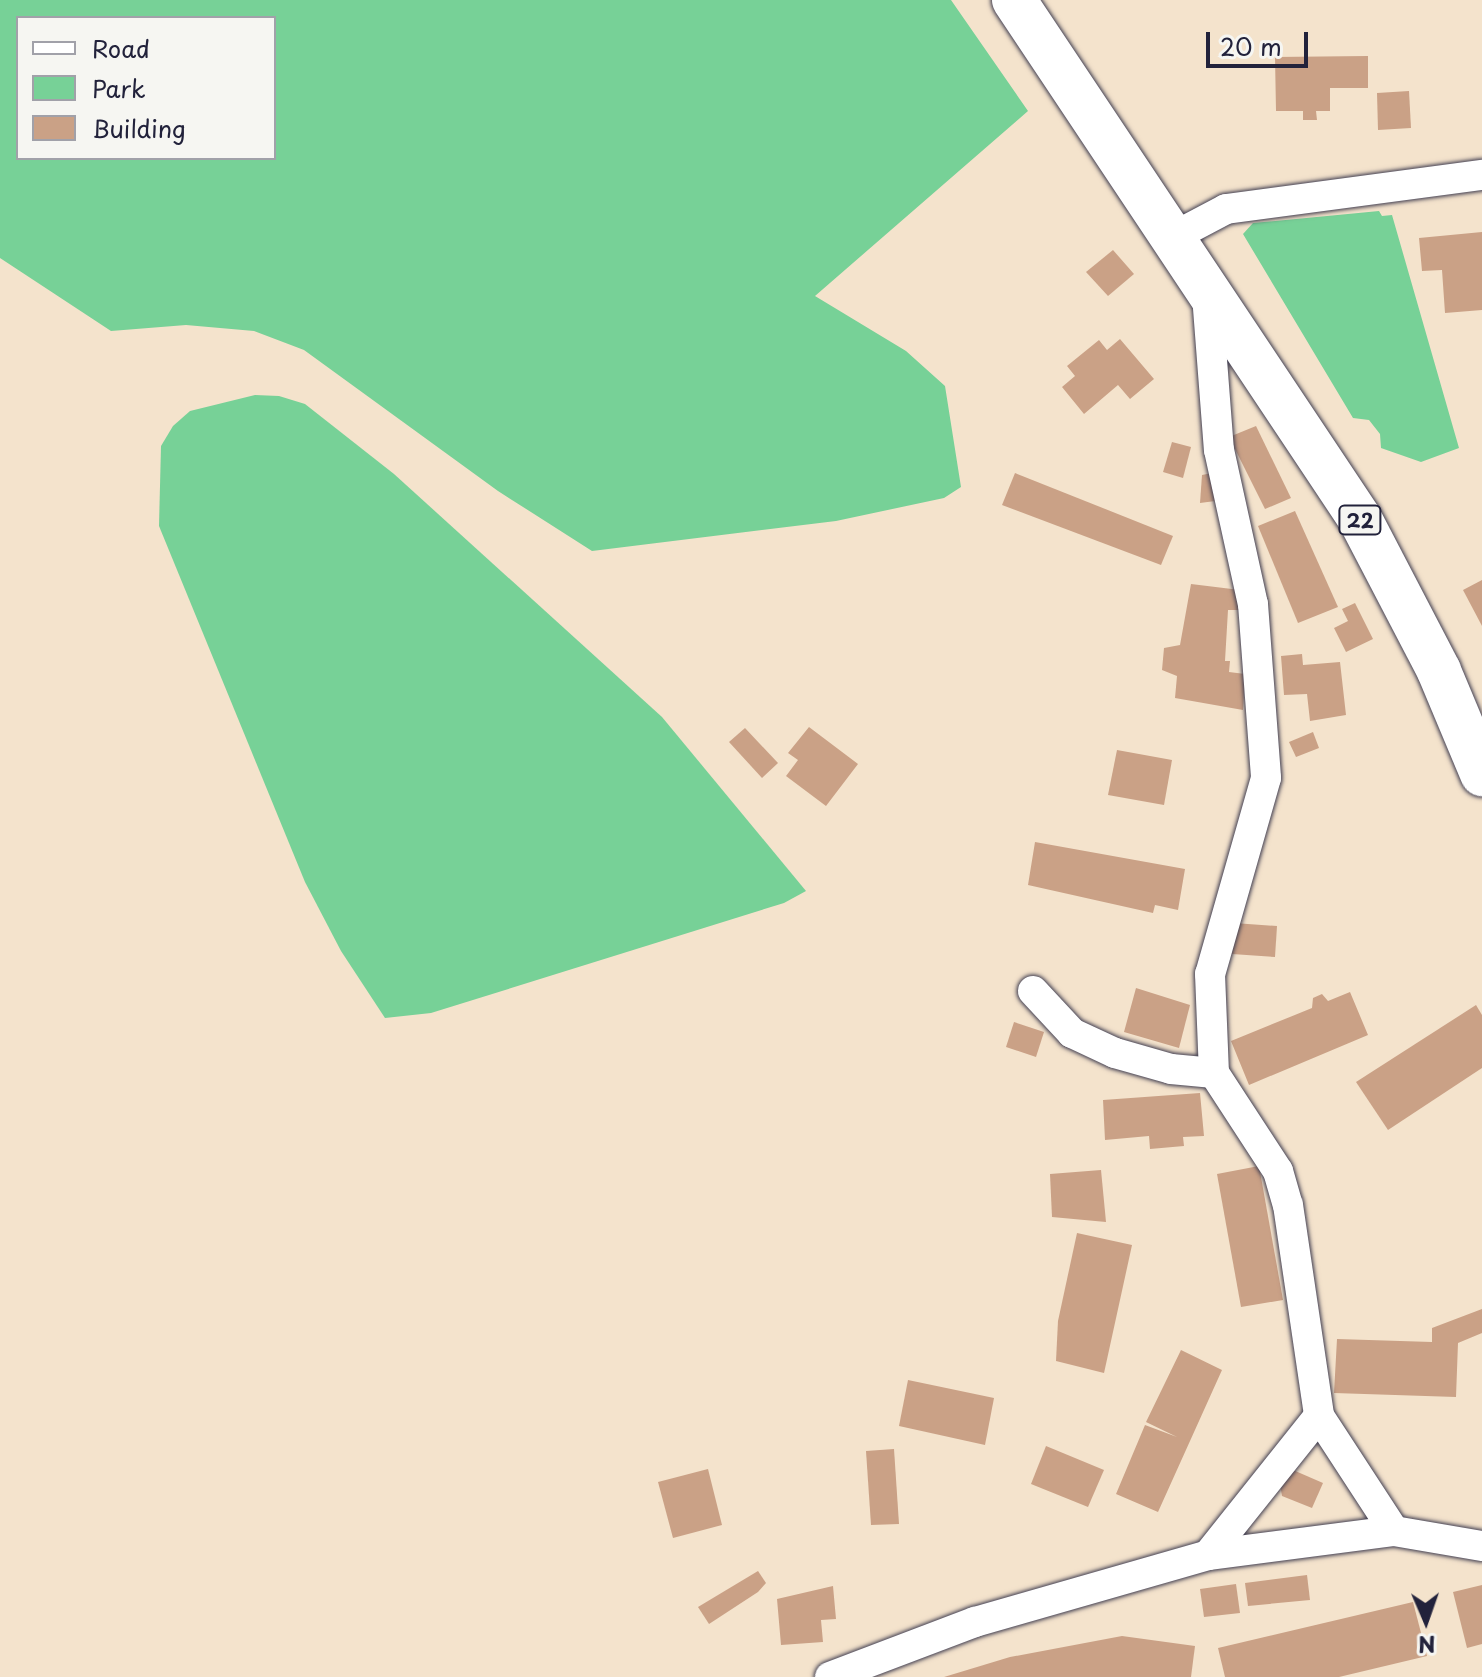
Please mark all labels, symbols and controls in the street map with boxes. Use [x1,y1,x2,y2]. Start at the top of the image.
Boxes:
legend [16,16,276,160]
scale bar [1210,16,1312,66]
text: 20 m [1220,28,1282,64]
text: Road [92,30,150,66]
text: Park [92,70,146,106]
text: Building [92,110,186,146]
road number: 22 [1338,504,1382,536]
north arrow [1386,1581,1466,1661]
text: N [1418,1629,1436,1662]

